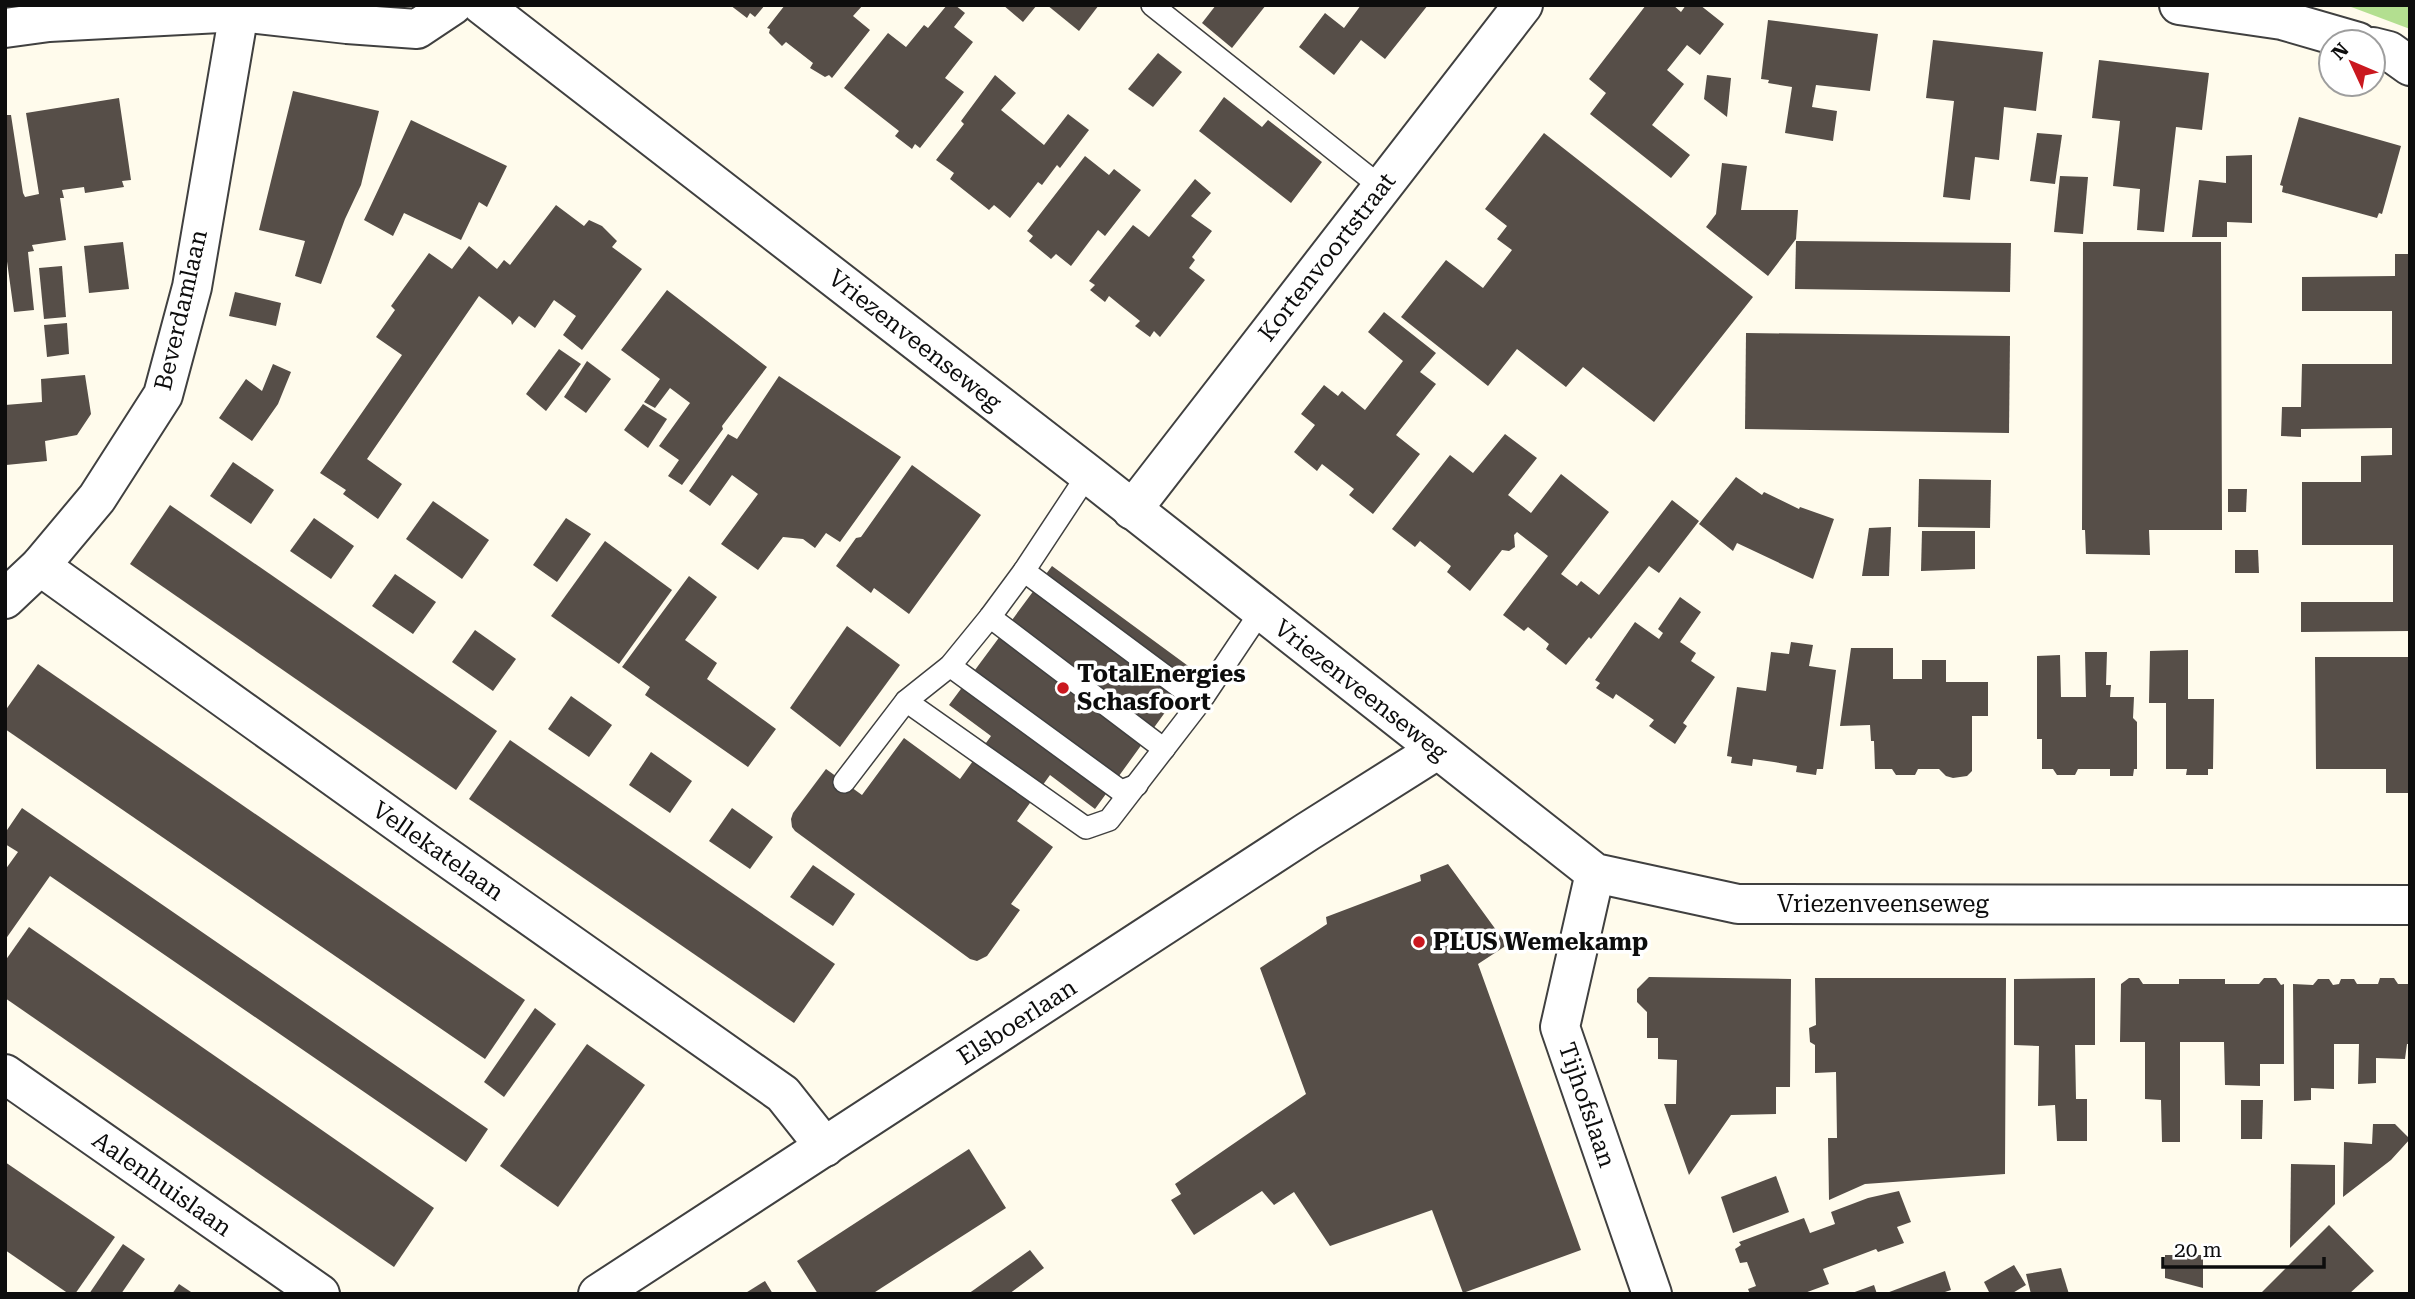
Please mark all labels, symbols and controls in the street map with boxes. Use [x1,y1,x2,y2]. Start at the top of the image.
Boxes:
north arrow [2317,28,2387,98]
text: N [2327,38,2354,65]
street label: Kortenvoortstraat [1253,167,1401,347]
street label: Beverdamlaan [149,227,213,393]
street label: Vriezenveenseweg [823,264,1007,417]
street label: Vriezenveenseweg [1269,614,1453,767]
place label: TotalEnergies Schasfoort [1077,660,1246,716]
marker: TotalEnergies Schasfoort [1055,680,1071,696]
street label: Vellekatelaan [367,795,509,907]
street label: Vriezenveenseweg [1777,890,1989,918]
place label: PLUS Wemekamp [1433,928,1648,956]
marker: PLUS Wemekamp [1411,934,1427,950]
street label: Elsboerlaan [952,973,1082,1071]
street label: Tijhofslaan [1553,1039,1621,1171]
street label: Aalenhuislaan [87,1126,237,1242]
scale bar [2163,1226,2324,1270]
text: 20 m [2174,1238,2222,1262]

